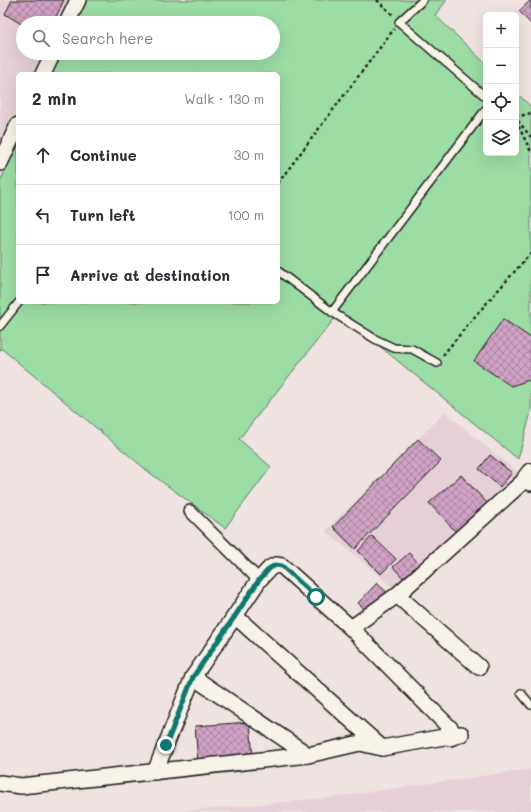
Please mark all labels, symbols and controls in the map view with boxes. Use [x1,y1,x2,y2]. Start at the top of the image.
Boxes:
map controls [483,12,519,156]
button: + [483,12,519,48]
search box [16,16,280,60]
icon: search [30,27,52,49]
text: Search here [62,28,153,48]
button: − [483,48,519,84]
button: locate [483,84,519,120]
text: 2 min [32,87,77,109]
text: Walk · 130 m [184,90,264,107]
button: layers [483,120,519,156]
icon: ahead [32,144,54,166]
text: Continue [70,145,137,165]
text: 30 m [234,146,264,163]
icon: left [32,204,54,226]
text: Turn left [70,205,135,225]
text: 100 m [228,206,264,223]
icon: arrive [32,264,54,286]
text: Arrive at destination [70,265,230,285]
route start [307,588,325,606]
route end [157,736,175,754]

